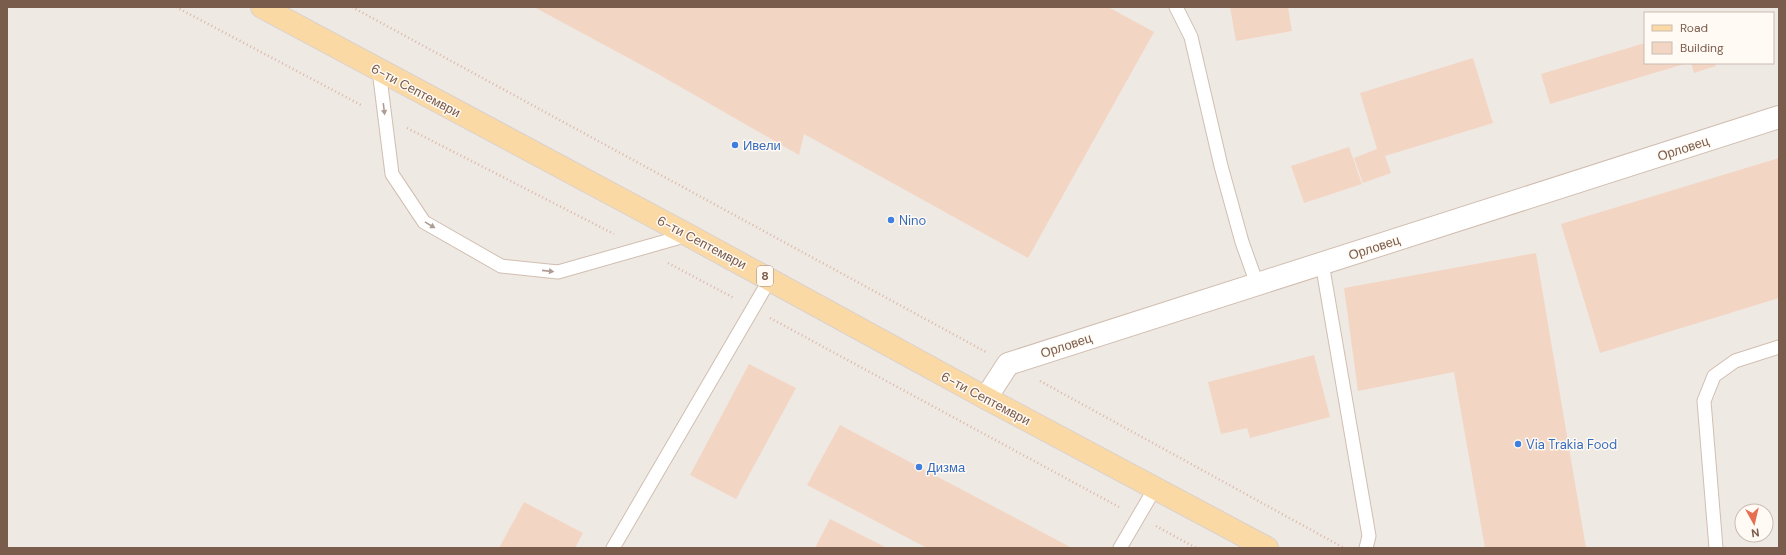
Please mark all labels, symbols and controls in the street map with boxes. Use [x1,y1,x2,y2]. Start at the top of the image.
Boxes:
legend [1644,12,1774,64]
text: Road [1680,20,1708,36]
text: Building [1680,40,1724,56]
street label: 6-ти Септември [368,60,463,121]
one-way arrow [381,103,387,115]
street label: Орловец [1655,132,1712,165]
place label: Ивели [743,137,781,154]
marker: Ивели [730,140,740,150]
street label: 6-ти Септември [654,212,749,273]
place label: Nino [899,212,927,229]
marker: Nino [886,215,896,225]
one-way arrow [425,221,435,229]
street label: Орловец [1346,231,1403,264]
road number: 8 [757,266,773,286]
one-way arrow [542,268,554,274]
street label: Орловец [1038,329,1095,362]
street label: 6-ти Септември [938,368,1033,429]
place label: Via Trakia Food [1526,436,1617,453]
marker: Via Trakia Food [1513,439,1523,449]
place label: Дизма [927,459,966,476]
marker: Дизма [914,462,924,472]
north arrow [1734,503,1774,543]
text: N [1750,525,1760,540]

